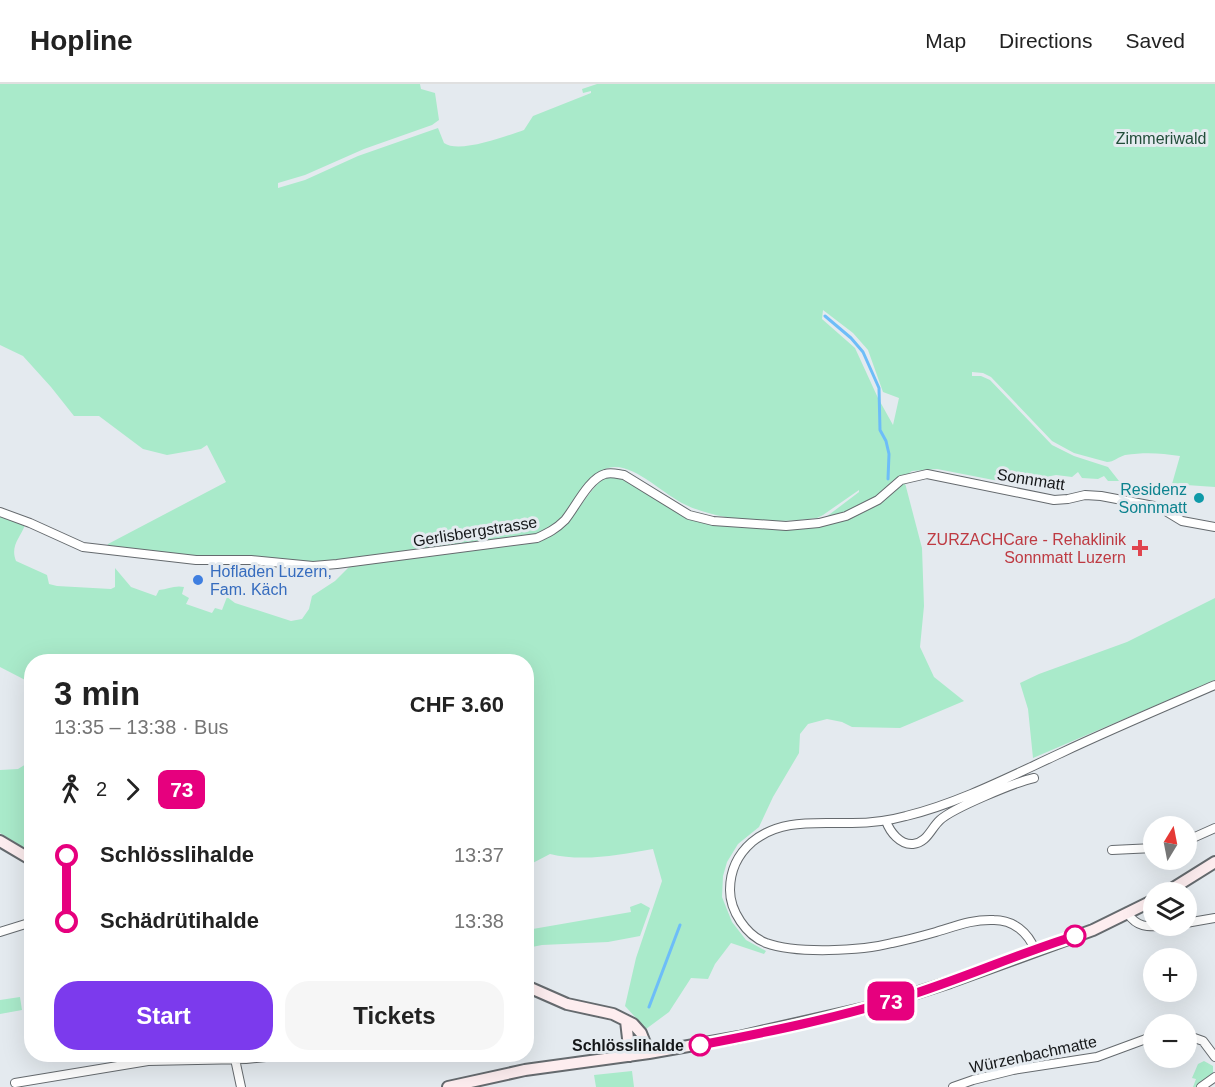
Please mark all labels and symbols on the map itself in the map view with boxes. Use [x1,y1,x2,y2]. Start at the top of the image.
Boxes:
park label: Zimmeriwald [1116,130,1206,147]
street label: Sonnmatt [996,466,1067,493]
place label: Residenz Sonnmatt [1119,481,1188,516]
marker: Residenz Sonnmatt [1192,491,1206,505]
street label: Gerlisbergstrasse [412,513,538,550]
place label: ZURZACHCare - Rehaklinik Sonnmatt Luzern [927,531,1127,566]
marker: ZURZACHCare - Rehaklinik Sonnmatt Luzern [1131,539,1149,557]
place label: Hofladen Luzern, Fam. Käch [210,563,332,598]
marker: Hofladen Luzern, Fam. Käch [191,573,205,587]
north arrow [1143,816,1197,870]
unlabelled marker [1064,925,1086,947]
line badge: 73 [864,982,918,1020]
street label: Würzenbachmatte [968,1033,1098,1076]
marker: Schlösslihalde [689,1034,711,1056]
place label: Schlösslihalde [572,1037,684,1054]

